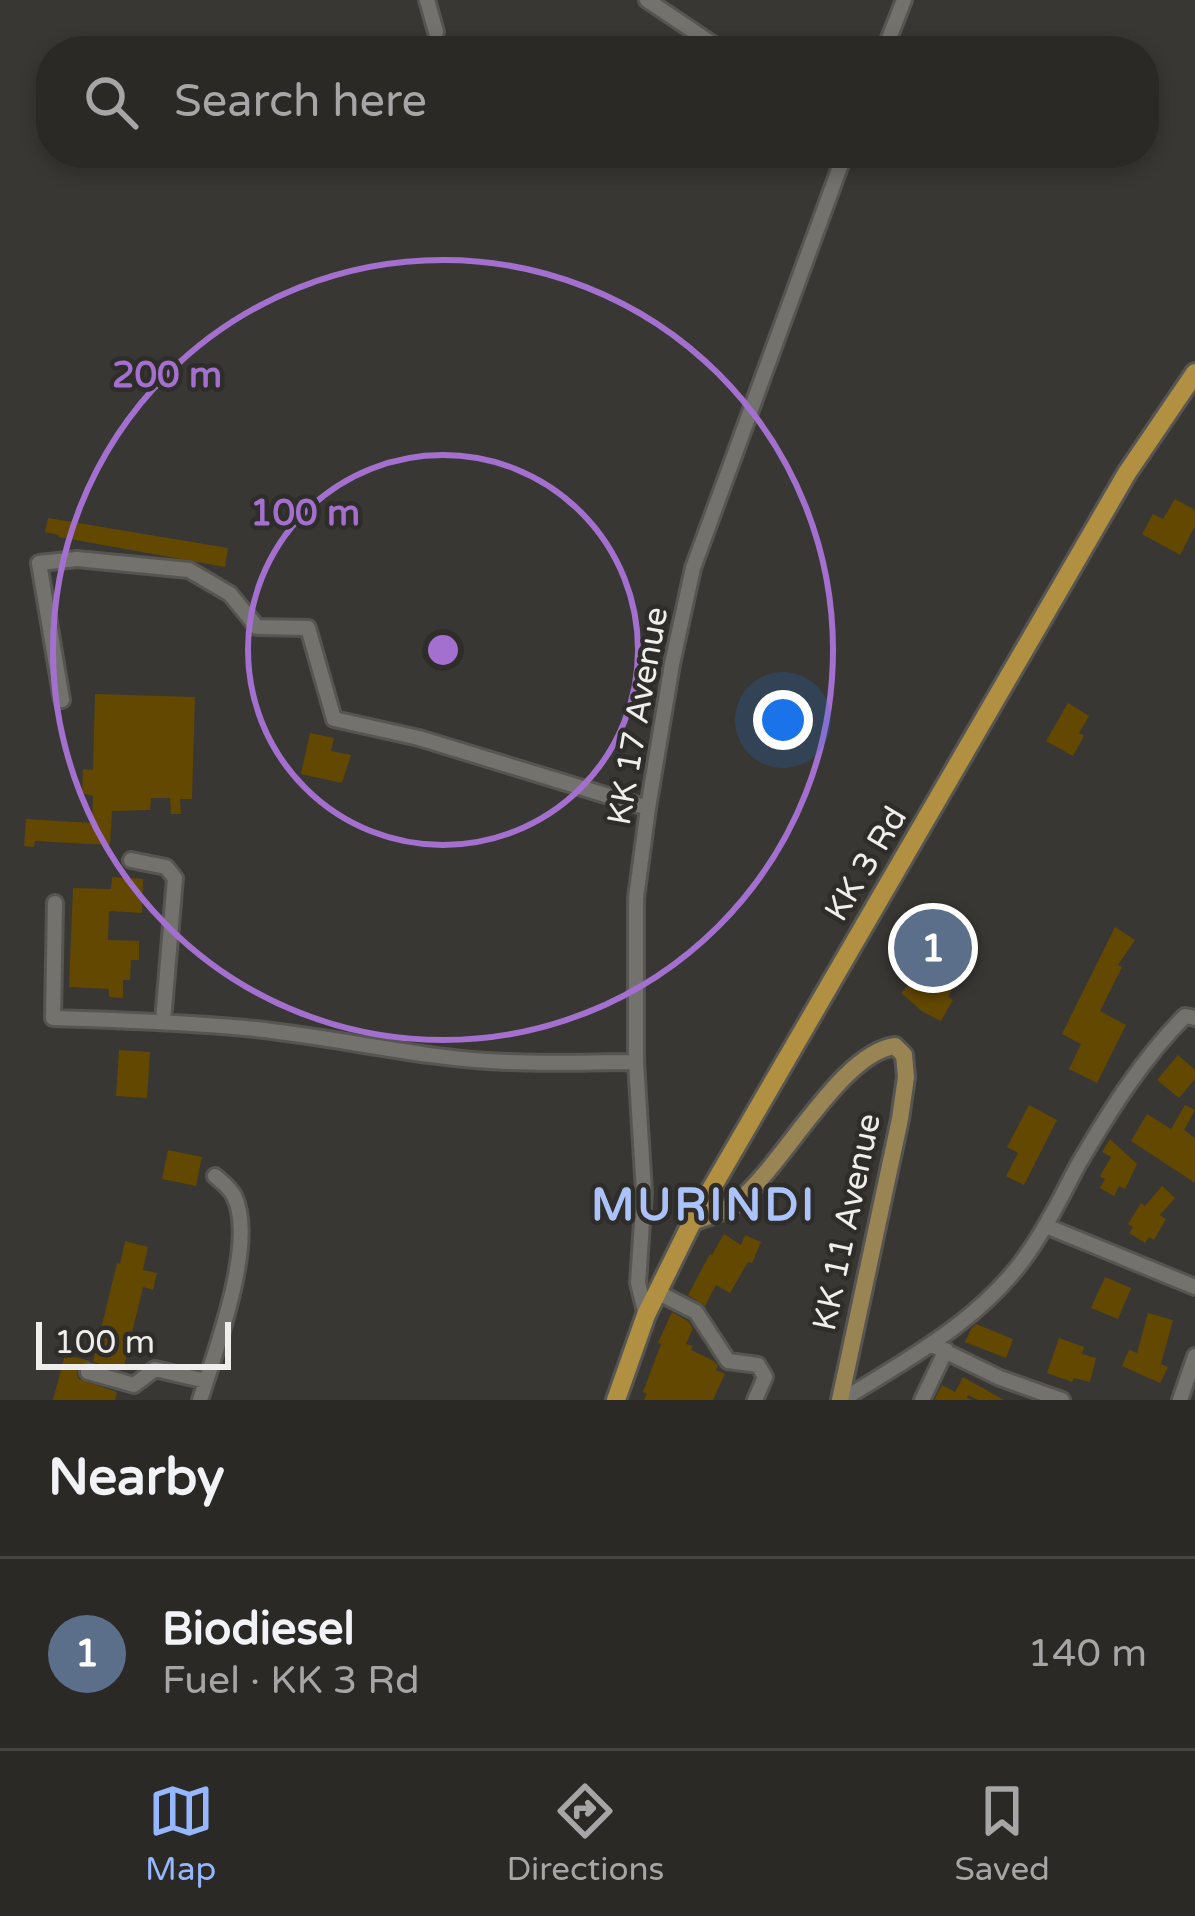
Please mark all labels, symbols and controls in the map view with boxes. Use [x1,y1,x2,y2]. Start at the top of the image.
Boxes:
search box [36,36,1159,168]
icon: search [78,69,144,135]
text: Search here [174,75,427,129]
text: 200 m [112,354,222,397]
text: 100 m [250,492,360,535]
street label: KK 17 Avenue [600,604,676,828]
centre of rings [422,629,464,671]
your location [753,690,813,750]
street label: KK 3 Rd [817,800,915,928]
pin: 1 [894,903,972,993]
street label: KK 11 Avenue [805,1110,889,1334]
district label: MURINDI [591,1179,817,1233]
scale bar [36,1316,231,1369]
text: 100 m [54,1323,155,1362]
text: Nearby [48,1447,225,1509]
text: Biodiesel [162,1603,355,1657]
text: 1 [75,1630,99,1677]
text: 140 m [1028,1630,1147,1677]
text: Fuel · KK 3 Rd [162,1657,420,1704]
tab: Map [145,1778,216,1889]
tab: Directions [506,1778,664,1889]
tab: Saved [955,1778,1050,1889]

